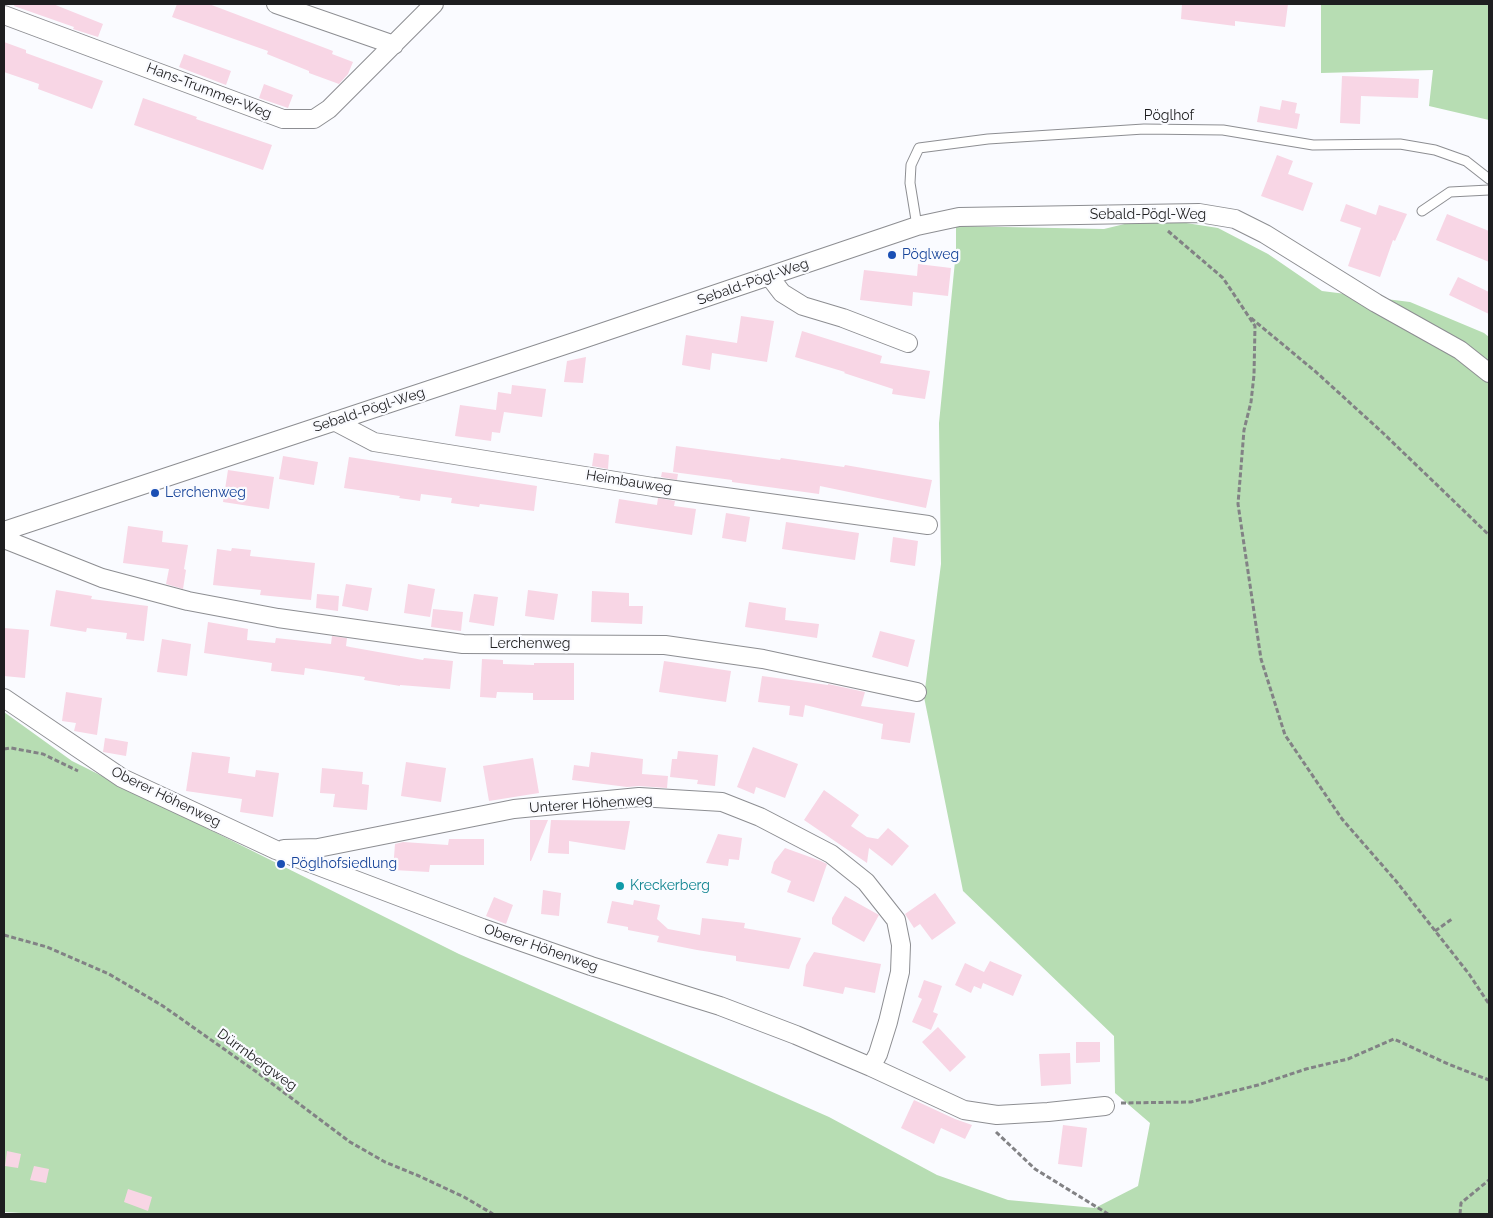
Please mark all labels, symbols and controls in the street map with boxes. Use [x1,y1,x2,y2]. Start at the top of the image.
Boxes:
street label: Hans-Trummer-Weg [144,59,274,123]
street label: Pöglhof [1144,108,1194,124]
street label: Sebald-Pögl-Weg [1090,207,1206,223]
place label: Pöglweg [902,247,959,263]
marker: Pöglweg [886,249,898,261]
street label: Sebald-Pögl-Weg [695,255,811,309]
street label: Sebald-Pögl-Weg [311,384,427,436]
street label: Heimbauweg [585,467,673,497]
place label: Lerchenweg [165,485,246,501]
marker: Lerchenweg [149,487,161,499]
street label: Lerchenweg [490,636,570,652]
street label: Oberer Höhenweg [109,763,223,831]
street label: Unterer Höhenweg [529,791,653,817]
place label: Pöglhofsiedlung [291,856,397,872]
marker: Pöglhofsiedlung [275,858,287,870]
place label: Kreckerberg [630,878,710,894]
marker: Kreckerberg [614,880,626,892]
street label: Oberer Höhenweg [482,921,600,975]
street label: Dürrnbergweg [214,1025,300,1095]

